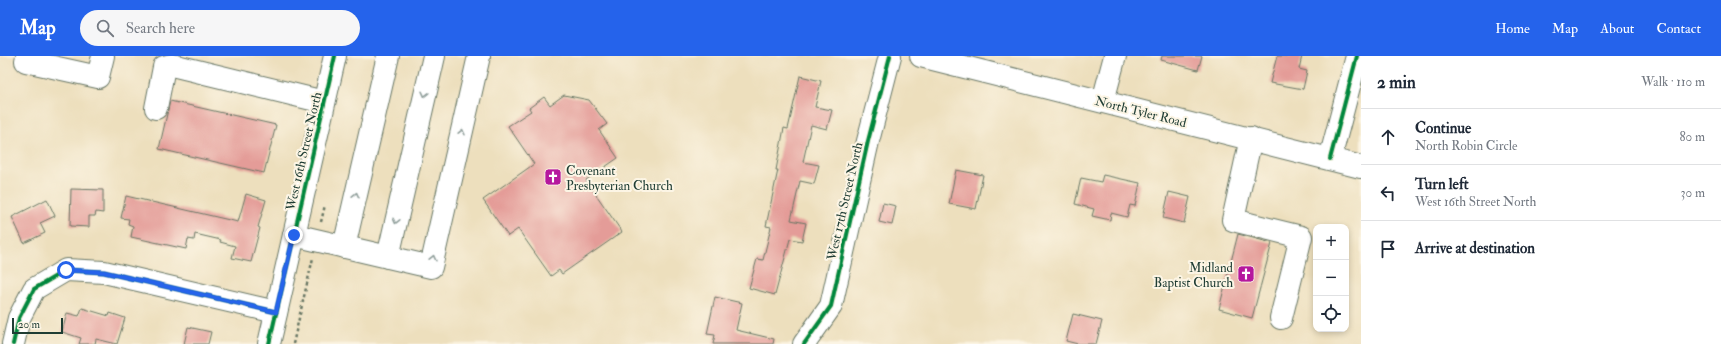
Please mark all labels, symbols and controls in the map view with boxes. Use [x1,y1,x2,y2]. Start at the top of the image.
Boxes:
search box [80,10,360,46]
text: Map [20,16,56,40]
icon: search [94,17,116,39]
text: Search here [126,19,195,38]
text: Home [1495,20,1530,37]
text: Map [1552,20,1578,37]
text: About [1600,20,1634,37]
text: Contact [1656,20,1701,37]
text: 2 min [1377,72,1416,93]
text: Walk · 110 m [1641,74,1705,90]
street label: West 16th Street North [282,90,325,213]
one-way arrow [422,91,430,97]
street label: North Tyler Road [1093,93,1189,132]
text: Continue [1415,119,1471,138]
icon: ahead [1377,126,1399,148]
one-way arrow [457,129,466,136]
text: 80 m [1679,129,1705,145]
text: North Robin Circle [1415,138,1518,154]
street label: West 17th Street North [823,140,866,263]
place label: Covenant Presbyterian Church [566,163,673,195]
church icon: Covenant Presbyterian Church [543,167,563,187]
text: Turn left [1415,175,1469,194]
icon: left [1377,182,1399,204]
text: 30 m [1681,185,1705,201]
one-way arrow [352,192,360,198]
text: West 16th Street North [1415,194,1536,210]
one-way arrow [392,217,401,224]
map controls [1313,224,1349,332]
button: + [1313,224,1349,260]
route end [285,226,303,244]
icon: arrive [1377,238,1399,260]
text: Arrive at destination [1415,239,1535,258]
one-way arrow [428,255,436,262]
place label: Midland Baptist Church [1154,260,1234,292]
button: − [1313,260,1349,296]
route start [57,261,75,279]
church icon: Midland Baptist Church [1236,264,1256,284]
button: locate [1313,296,1349,332]
scale bar [12,316,63,335]
text: 20 m [18,318,40,331]

